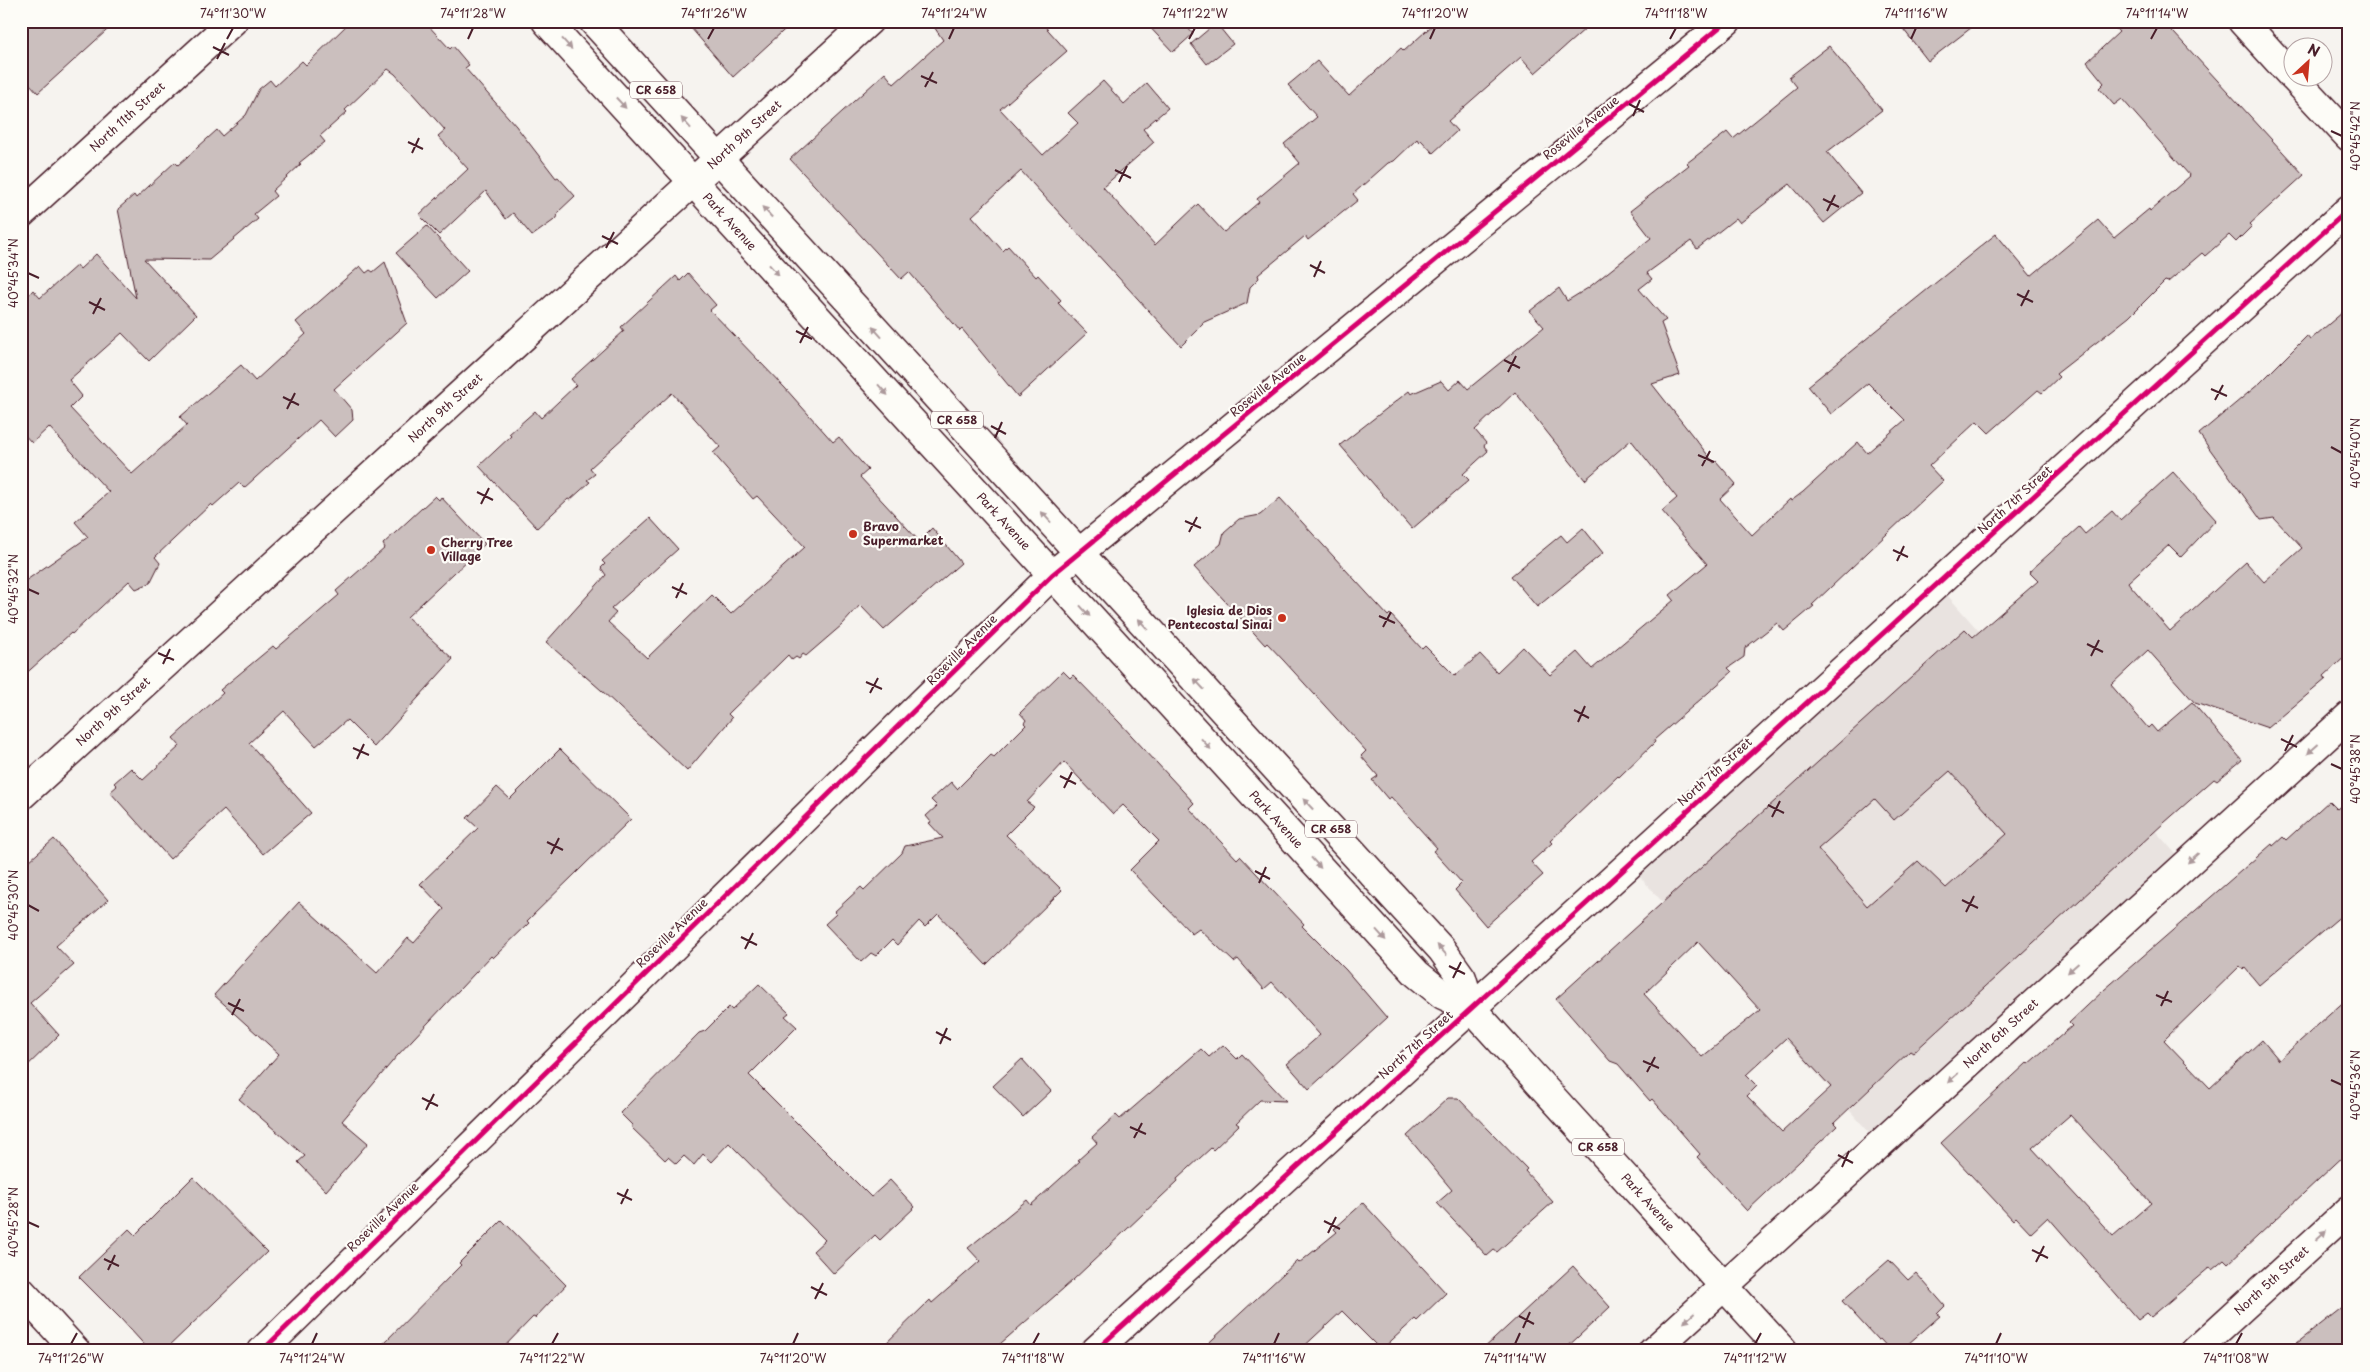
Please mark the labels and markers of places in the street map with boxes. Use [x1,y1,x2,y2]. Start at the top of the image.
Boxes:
place label: Bravo Supermarket [863,517,944,549]
marker: Bravo Supermarket [847,528,859,540]
place label: Cherry Tree Village [441,533,513,565]
marker: Cherry Tree Village [425,544,437,556]
place label: Iglesia de Dios Pentecostal Sinai [1167,601,1272,633]
marker: Iglesia de Dios Pentecostal Sinai [1276,612,1288,624]

